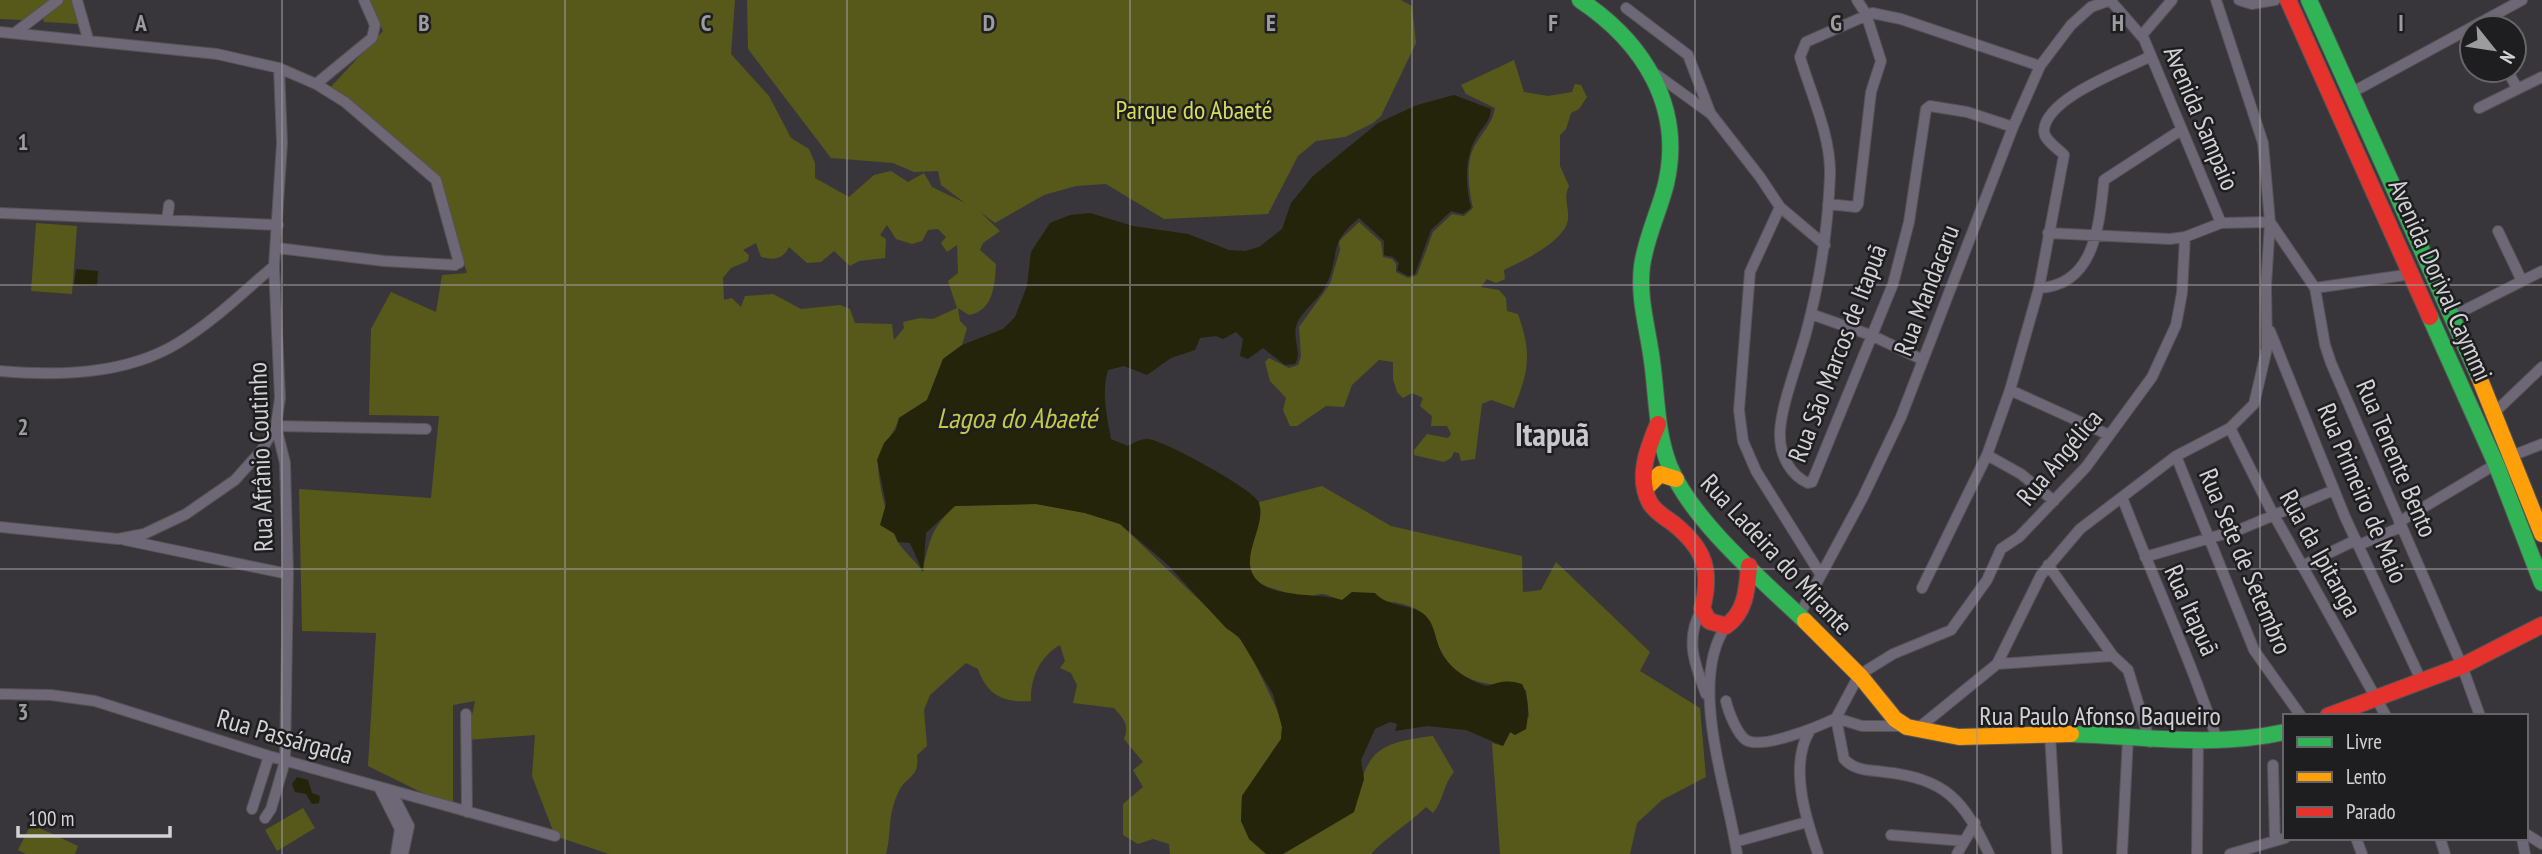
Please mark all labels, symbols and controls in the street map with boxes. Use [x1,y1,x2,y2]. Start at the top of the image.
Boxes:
text: A [134,8,147,37]
text: B [418,8,430,37]
text: C [701,8,712,37]
text: D [983,8,995,37]
text: E [1266,8,1276,37]
text: F [1548,8,1558,37]
text: G [1830,8,1842,37]
text: H [2112,8,2124,37]
text: I [2398,8,2404,37]
north arrow [2458,14,2528,84]
street label: Avenida Sampaio [2157,41,2247,195]
text: N [2495,47,2521,68]
park label: Parque do Abaeté [1115,93,1273,126]
text: 1 [18,127,29,156]
street label: Avenida Dorival Caymmi [2382,174,2500,386]
street label: Rua Mandacaru [1886,220,1966,360]
street label: Rua São Marcos de Itapuã [1780,239,1894,467]
street label: Rua Afrânio Coutinho [240,362,280,552]
street label: Rua Tenente Bento [2349,374,2445,542]
street label: Rua Primeiro de Maio [2310,398,2416,588]
water label: Lagoa do Abaeté [937,399,1100,436]
street label: Rua Angélica [2009,402,2109,512]
text: 2 [18,412,29,441]
district label: Itapuã [1515,412,1589,455]
street label: Rua Sete de Setembro [2192,463,2300,659]
street label: Rua Ladeira do Mirante [1694,467,1860,641]
street label: Rua da Ipitanga [2273,484,2369,622]
street label: Rua Itapuã [2157,559,2227,661]
text: 3 [18,697,29,726]
street label: Rua Paulo Afonso Baqueiro [1979,699,2221,732]
street label: Rua Passárgada [213,701,357,771]
legend [2283,714,2528,840]
text: Livre [2346,728,2382,755]
text: Lento [2346,763,2386,790]
scale bar [18,794,170,838]
text: Parado [2346,798,2396,825]
text: 100 m [28,805,74,832]

